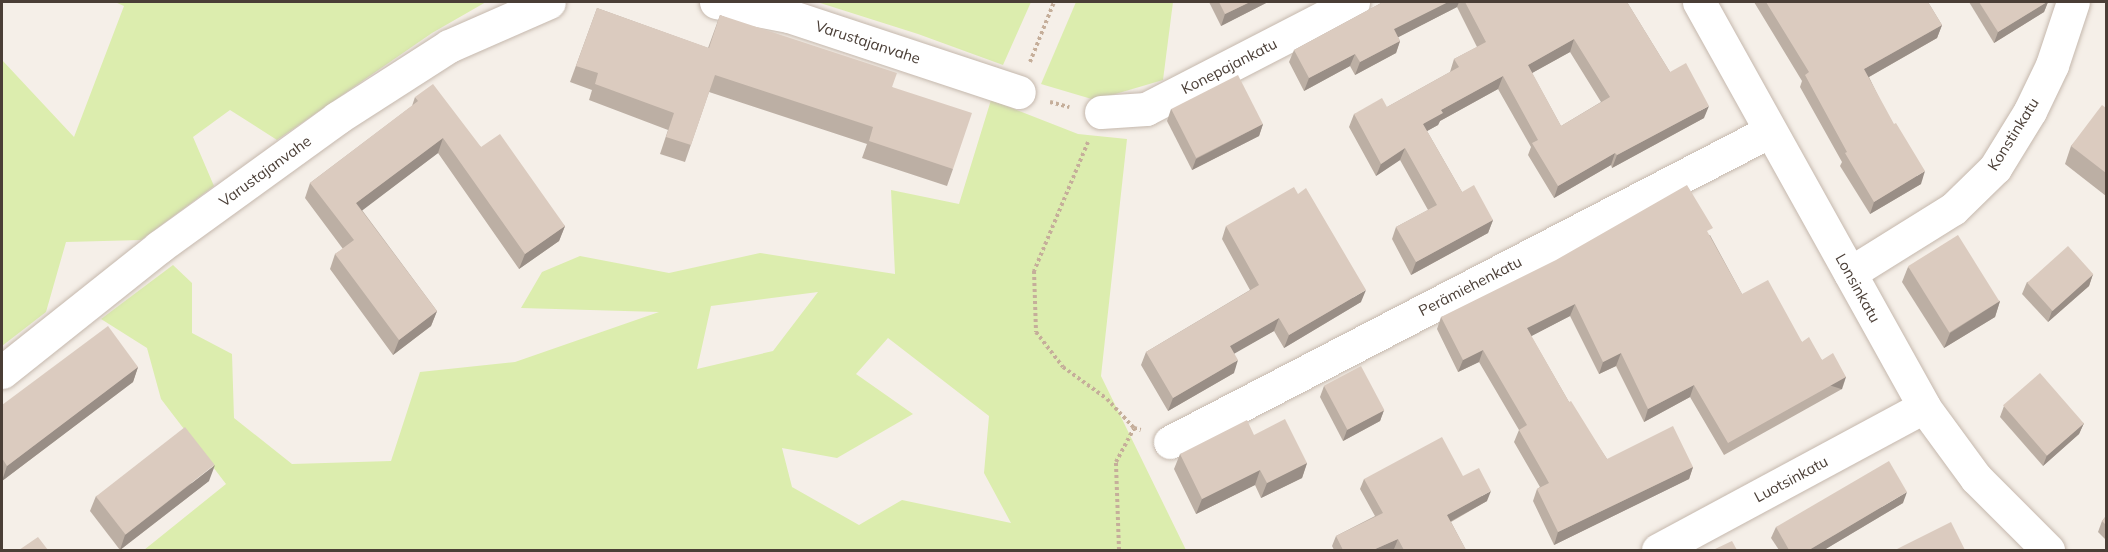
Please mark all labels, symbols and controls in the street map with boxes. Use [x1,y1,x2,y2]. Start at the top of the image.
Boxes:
street label: Varustajanvahe [813,17,923,67]
street label: Konepajankatu [1178,34,1280,98]
street label: Konstinkatu [1984,94,2042,174]
street label: Varustajanvahe [215,132,315,210]
street label: Lonsinkatu [1832,250,1884,326]
street label: Perämiehenkatu [1415,252,1525,320]
street label: Luotsinkatu [1751,452,1831,506]

